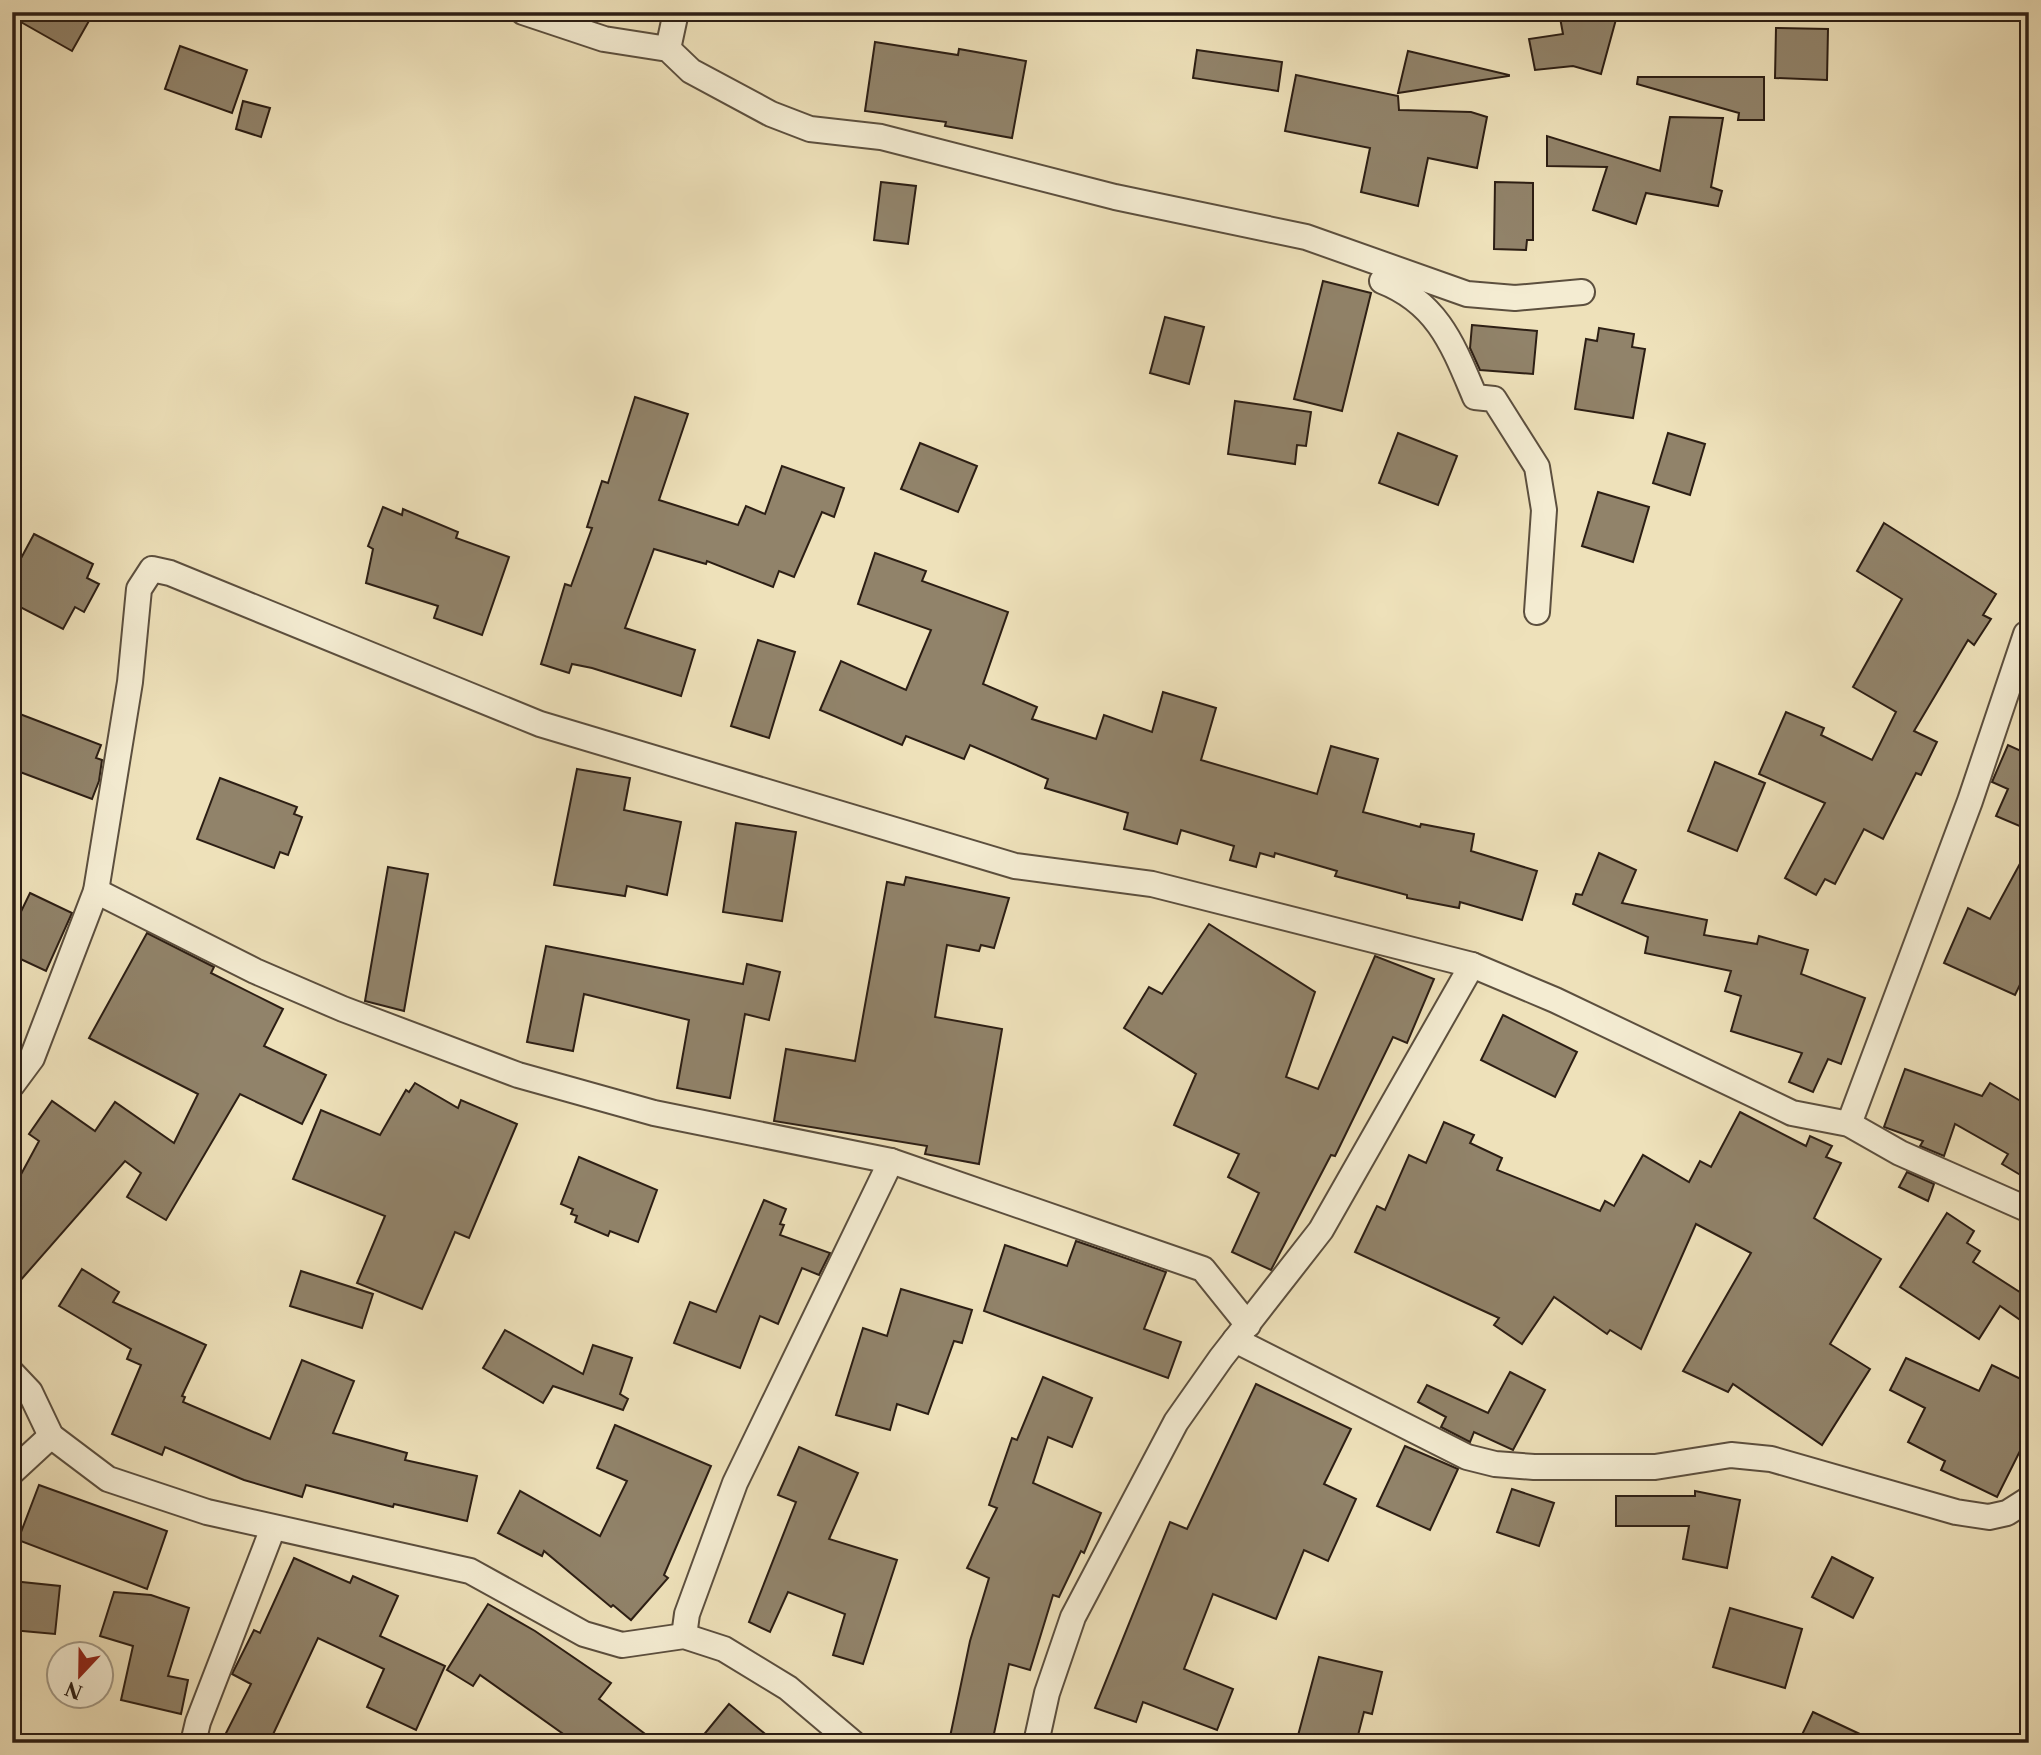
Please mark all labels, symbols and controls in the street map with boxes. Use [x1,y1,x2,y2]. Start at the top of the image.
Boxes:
north arrow [46,1640,116,1710]
text: N [62,1677,86,1704]

